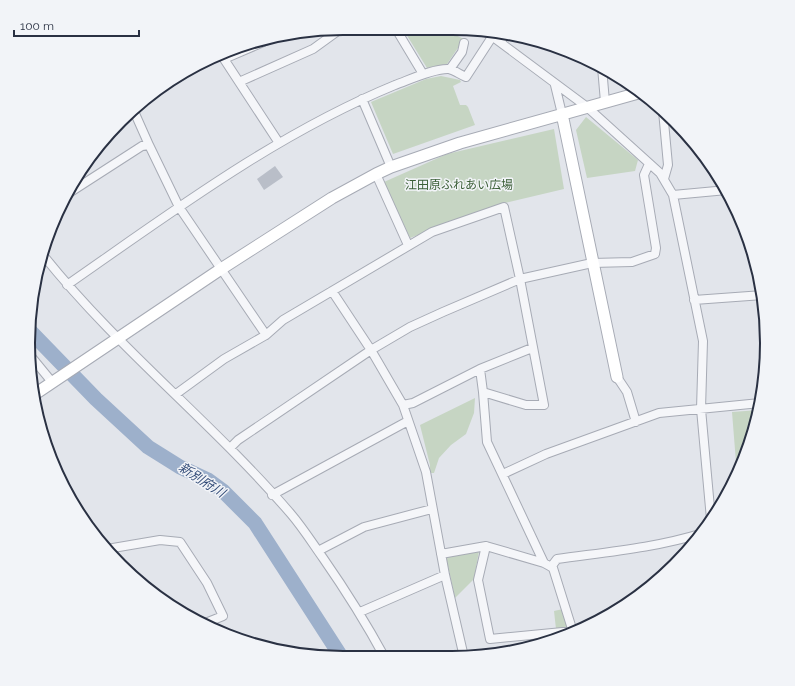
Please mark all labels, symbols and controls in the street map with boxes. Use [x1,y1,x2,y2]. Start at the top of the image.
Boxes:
scale bar [14,12,139,38]
text: 100 m [20,19,54,33]
park label: 江田原ふれあい広場 [405,178,513,192]
water label: 新別府川 [176,460,230,502]

